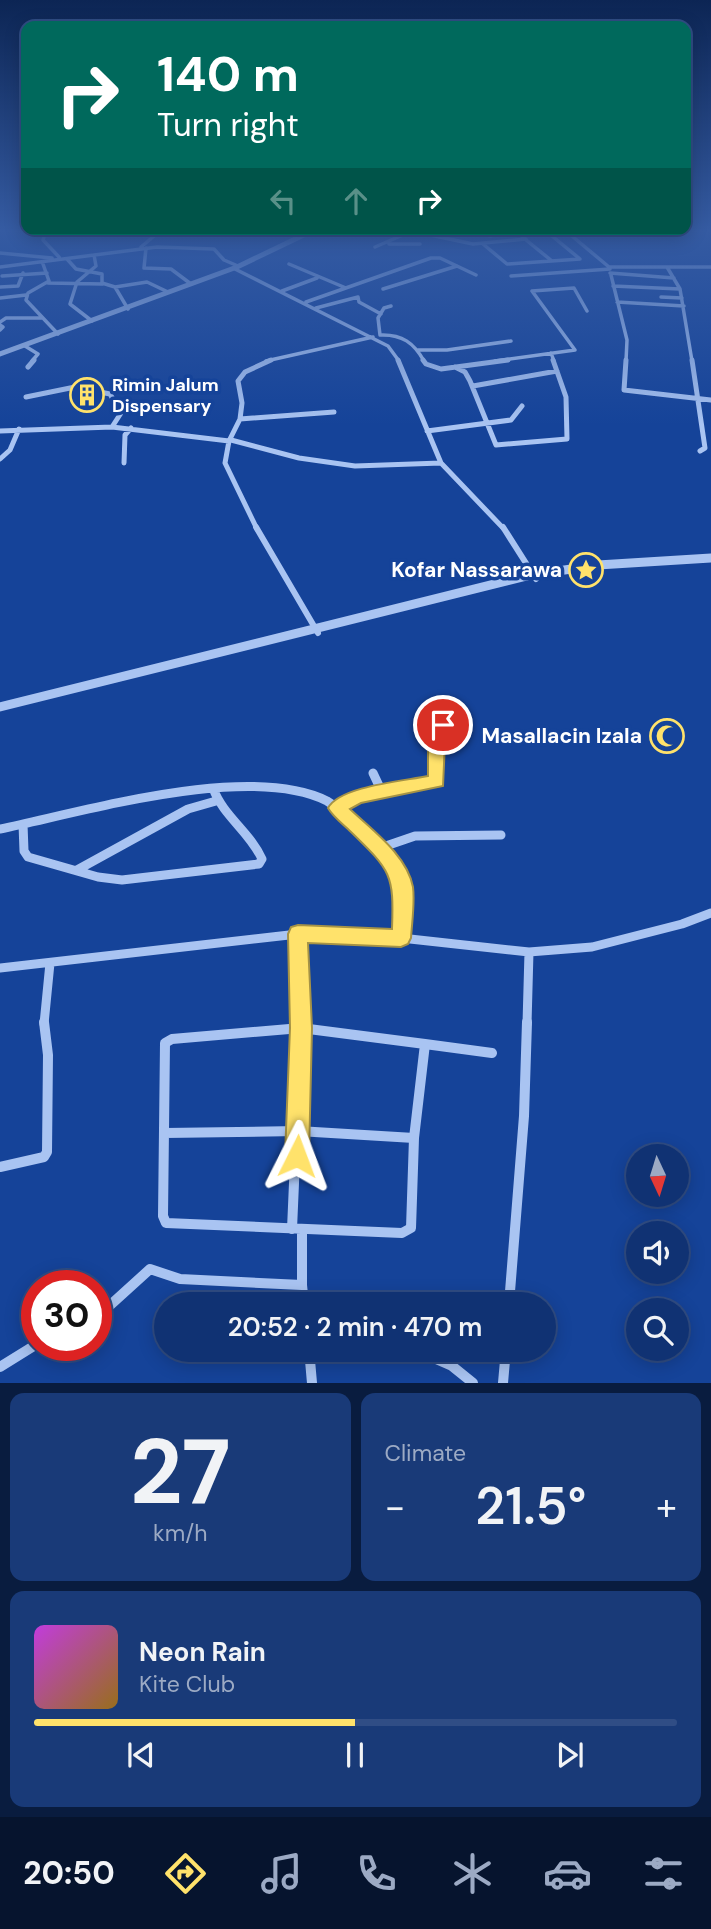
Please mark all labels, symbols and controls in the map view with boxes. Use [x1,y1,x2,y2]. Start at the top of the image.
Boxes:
text: 140 m [157,42,299,106]
icon: right [42,49,133,140]
text: Turn right [157,104,299,146]
icon: left [264,182,302,220]
icon: ahead [337,182,375,220]
icon: right [410,182,448,220]
place label: Rimin Jalum Dispensary [112,373,219,418]
building icon: Rimin Jalum Dispensary [68,376,106,414]
place icon: Kofar Nassarawa [567,551,605,589]
place label: Kofar Nassarawa [391,556,562,584]
pin [413,695,473,755]
icon: arrive [424,706,462,744]
mosque icon: Masallacin Izala [648,717,686,755]
place label: Masallacin Izala [481,722,642,750]
position arrow [260,1119,334,1193]
north arrow [626,1144,690,1208]
map controls [626,1144,689,1361]
button: sound [626,1221,689,1284]
speed limit sign: 30 [21,1270,112,1361]
button: search [626,1298,689,1361]
text: 20:52 · 2 min · 470 m [228,1310,482,1344]
text: 27 [130,1413,231,1531]
text: Climate [385,1438,466,1468]
text: 21.5° [475,1472,586,1540]
text: − [385,1482,405,1532]
text: + [656,1482,677,1532]
text: km/h [153,1518,207,1548]
text: Neon Rain [139,1635,266,1669]
text: Kite Club [139,1669,235,1699]
icon: previous [122,1736,160,1774]
icon: pause [336,1736,374,1774]
icon: next [551,1736,589,1774]
icon: directions [161,1849,210,1898]
icon: music [257,1849,306,1898]
icon: phone [352,1849,401,1898]
icon: climate [448,1849,497,1898]
icon: car [543,1849,592,1898]
icon: filters [639,1849,688,1898]
text: 20:50 [23,1852,115,1894]

